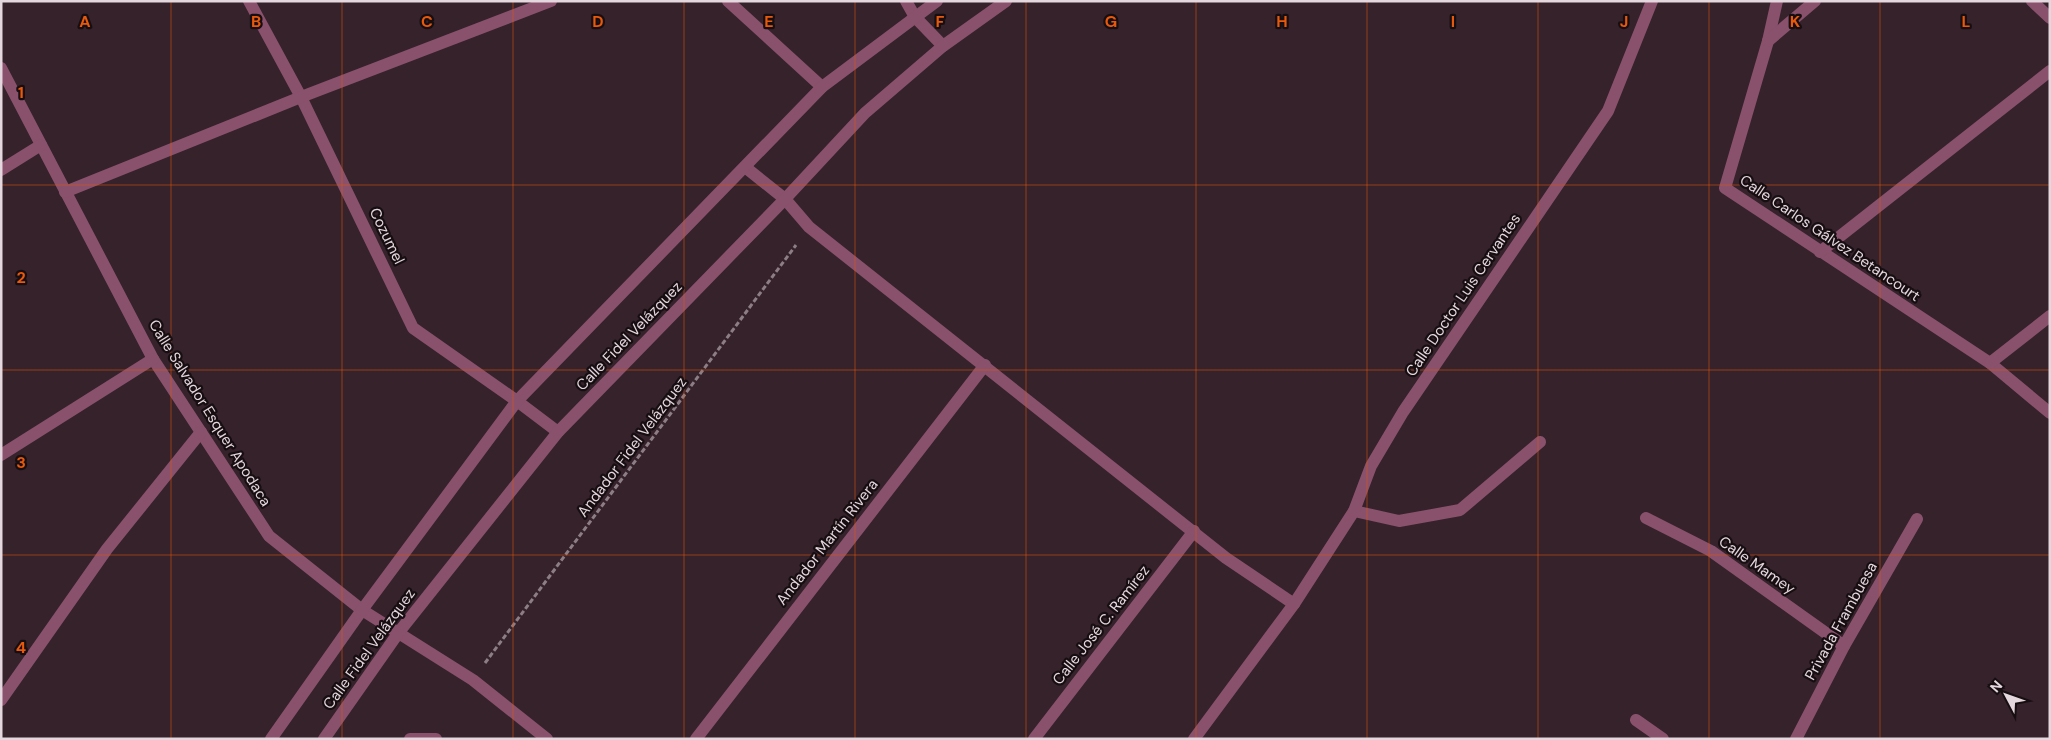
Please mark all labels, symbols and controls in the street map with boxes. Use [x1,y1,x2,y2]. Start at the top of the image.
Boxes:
text: A [79,11,91,32]
text: B [251,11,261,32]
text: C [421,11,433,32]
text: D [592,11,604,32]
text: E [764,11,774,32]
text: F [936,11,945,32]
text: G [1105,11,1117,32]
text: H [1276,11,1288,32]
text: I [1451,11,1455,32]
text: J [1620,11,1628,32]
text: K [1790,11,1801,32]
text: L [1962,11,1971,32]
text: 1 [18,82,24,103]
street label: Calle Carlos Gálvez Betancourt [1736,170,1924,306]
street label: Cozumel [365,204,409,268]
street label: Calle Doctor Luis Cervantes [1401,210,1525,380]
text: 2 [16,267,26,288]
street label: Calle Fidel Velázquez [572,277,686,395]
street label: Calle Salvador Esquer Apodaca [144,316,276,510]
street label: Andador Fidel Velázquez [573,373,691,521]
text: 3 [16,452,26,473]
street label: Andador Martín Rivera [772,475,882,609]
street label: Calle Mamey [1715,531,1800,599]
street label: Privada Frambuesa [1800,558,1882,684]
street label: Calle José C. Ramírez [1048,561,1154,689]
street label: Calle Fidel Velázquez [318,585,420,713]
text: 4 [16,637,26,658]
north arrow [1981,670,2031,720]
text: N [1986,677,2006,696]

